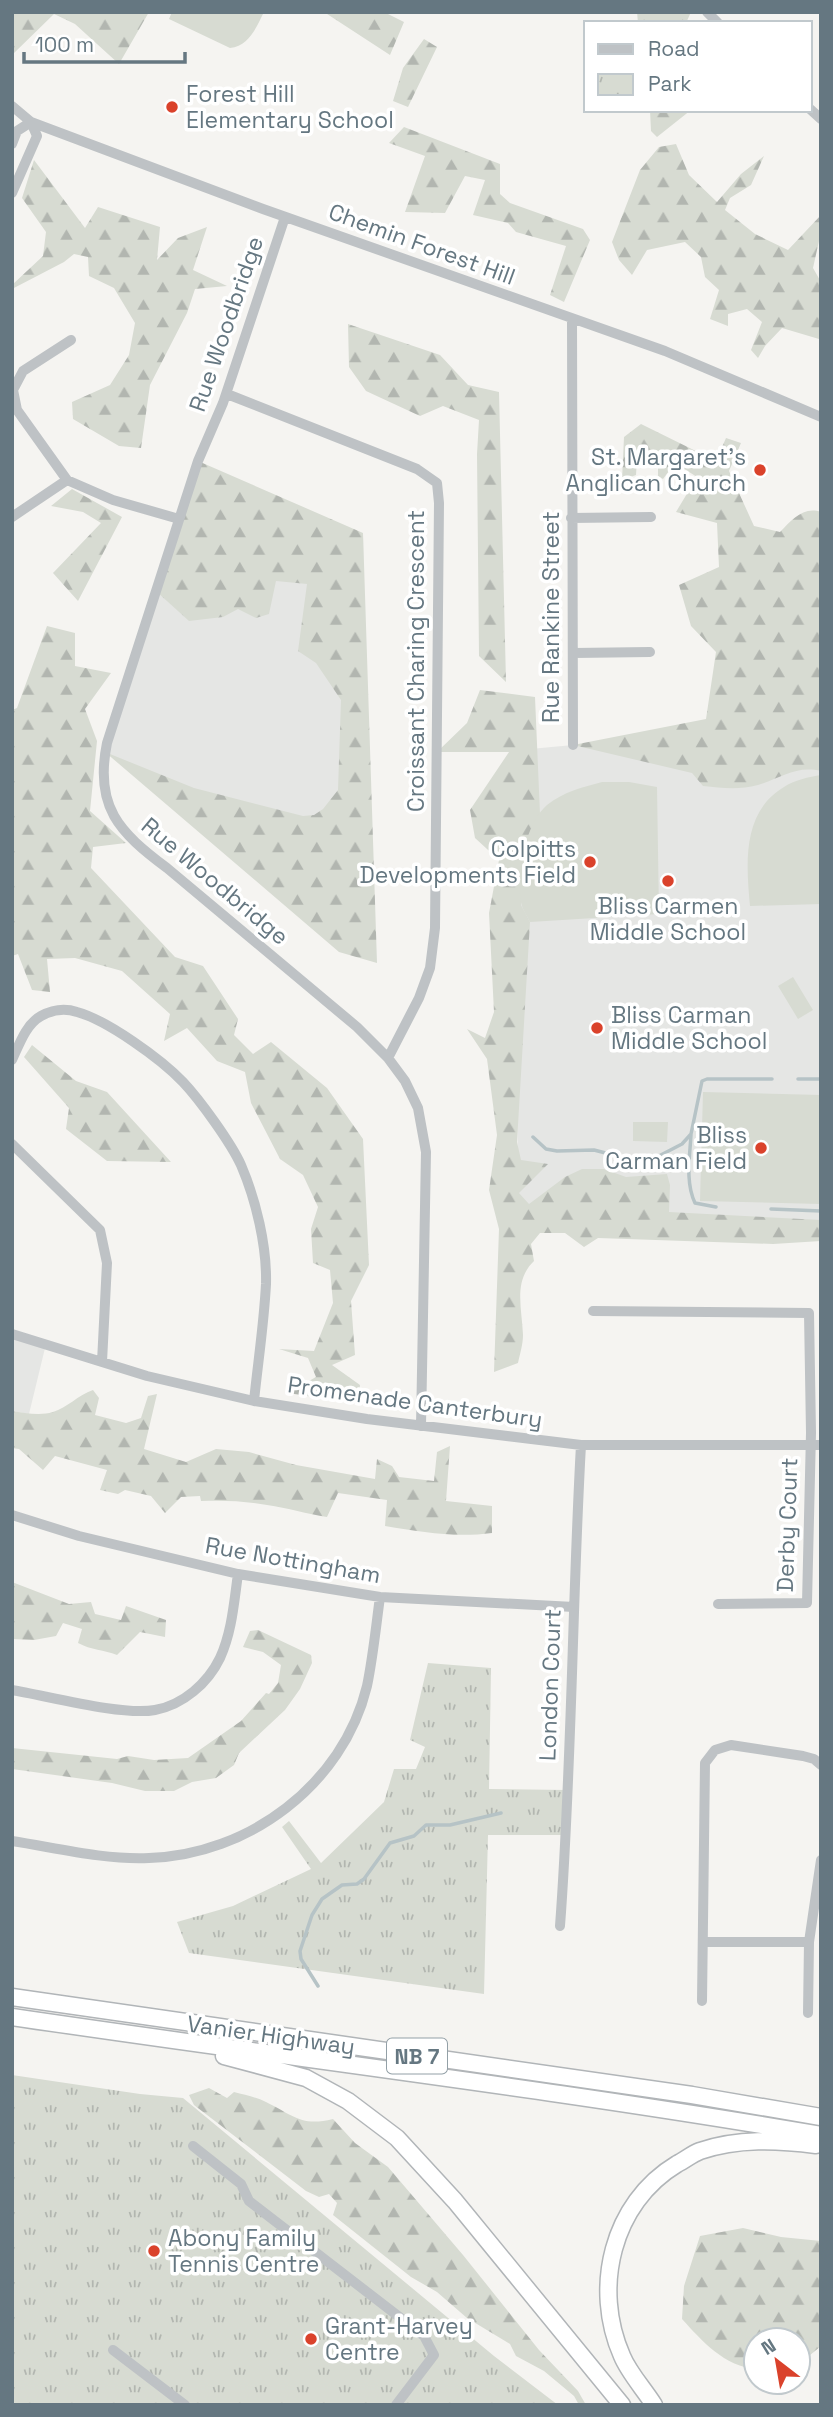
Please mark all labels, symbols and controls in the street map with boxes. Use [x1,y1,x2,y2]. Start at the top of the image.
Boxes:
scale bar [24,21,186,65]
legend [584,21,812,112]
text: 100 m [35,31,94,58]
text: Road [648,35,700,62]
text: Park [648,70,692,97]
place label: Forest Hill Elementary School [186,79,394,135]
marker: Forest Hill Elementary School [164,99,180,115]
street label: Chemin Forest Hill [324,196,520,292]
street label: Rue Woodbridge [182,232,270,416]
place label: St. Margaret's Anglican Church [566,442,746,498]
marker: St. Margaret's Anglican Church [752,462,768,478]
street label: Croissant Charing Crescent [401,510,431,812]
street label: Rue Rankine Street [536,511,566,723]
street label: Rue Woodbridge [135,811,295,951]
place label: Colpitts Developments Field [359,834,576,890]
marker: Colpitts Developments Field [582,854,598,870]
marker: Bliss Carmen Middle School [660,873,676,889]
place label: Bliss Carmen Middle School [590,891,746,947]
place label: Bliss Carman Middle School [611,1000,767,1056]
marker: Bliss Carman Middle School [589,1020,605,1036]
place label: Bliss Carman Field [605,1120,747,1176]
marker: Bliss Carman Field [753,1140,769,1156]
street label: Promenade Canterbury [286,1369,544,1435]
street label: Derby Court [770,1457,804,1593]
street label: Rue Nottingham [203,1530,383,1590]
street label: London Court [532,1608,568,1762]
street label: Vanier Highway [185,2008,357,2062]
road number: NB 7 [387,2038,447,2074]
place label: Abony Family Tennis Centre [168,2223,319,2279]
marker: Abony Family Tennis Centre [146,2243,162,2259]
place label: Grant-Harvey Centre [325,2311,473,2367]
north arrow [742,2326,812,2396]
marker: Grant-Harvey Centre [303,2331,319,2347]
text: N [757,2333,780,2361]

